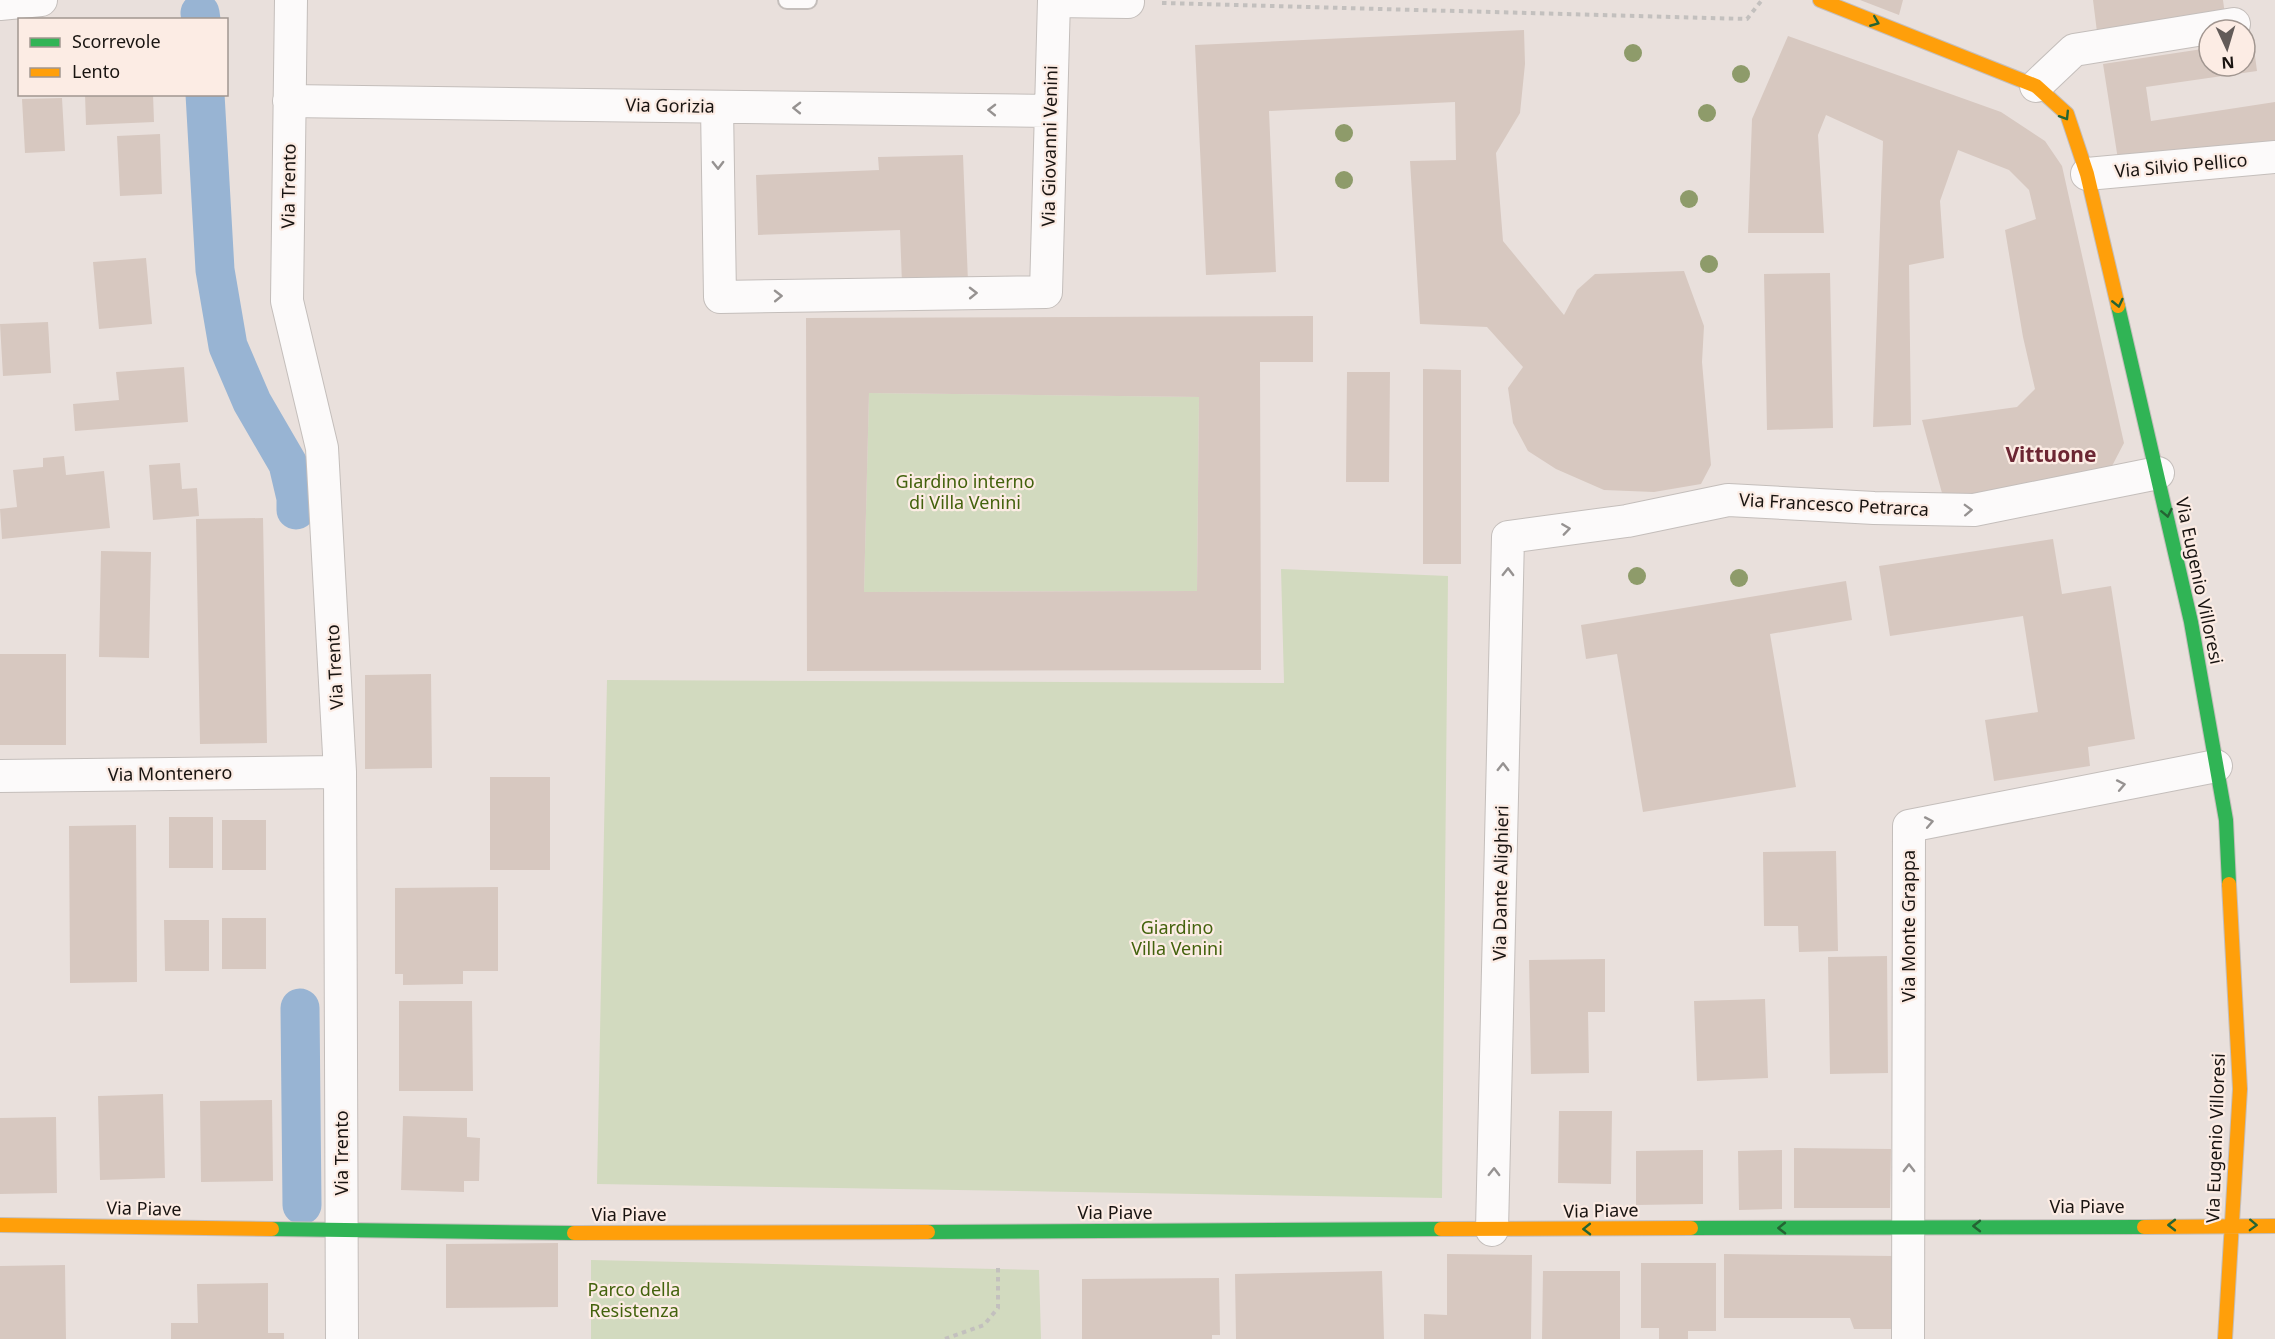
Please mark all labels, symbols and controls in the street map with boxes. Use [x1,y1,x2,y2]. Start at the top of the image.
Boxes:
one-way arrow [1868,15,1879,27]
legend [18,18,228,96]
north arrow [2197,18,2257,78]
text: Scorrevole [72,29,161,53]
text: N [2221,52,2235,74]
text: Lento [72,59,120,83]
street label: Via Giovanni Venini [1036,65,1062,227]
street label: Via Gorizia [625,92,715,118]
one-way arrow [792,102,801,114]
one-way arrow [987,104,996,117]
one-way arrow [2058,110,2070,120]
street label: Via Trento [275,143,301,229]
street label: Via Silvio Pellico [2113,147,2248,183]
one-way arrow [712,161,724,170]
one-way arrow [969,287,978,299]
one-way arrow [774,290,783,302]
one-way arrow [2110,298,2123,308]
district label: Vittuone [2005,440,2097,468]
park label: Giardino interno di Villa Venini [895,469,1035,514]
street label: Via Francesco Petrarca [1739,487,1930,521]
street label: Via Eugenio Villoresi [2171,495,2229,666]
one-way arrow [1964,503,1973,516]
one-way arrow [2160,508,2173,518]
one-way arrow [1562,523,1571,535]
one-way arrow [1502,567,1514,576]
street label: Via Trento [320,624,348,710]
street label: Via Montenero [108,760,232,786]
one-way arrow [1497,762,1510,771]
one-way arrow [2116,779,2126,792]
street label: Via Dante Alighieri [1487,805,1513,961]
one-way arrow [1924,816,1934,829]
street label: Via Monte Grappa [1896,850,1920,1002]
park label: Giardino Villa Venini [1131,915,1223,960]
street label: Via Eugenio Villoresi [2200,1053,2230,1223]
street label: Via Trento [329,1110,353,1196]
one-way arrow [1903,1163,1915,1172]
one-way arrow [1487,1167,1500,1176]
street label: Via Piave [2049,1194,2125,1218]
street label: Via Piave [106,1195,182,1221]
street label: Via Piave [1563,1197,1639,1223]
street label: Via Piave [1077,1200,1153,1224]
street label: Via Piave [591,1202,667,1226]
one-way arrow [2168,1219,2177,1231]
one-way arrow [2248,1219,2257,1231]
one-way arrow [1973,1220,1982,1232]
one-way arrow [1778,1221,1787,1234]
one-way arrow [1583,1223,1592,1235]
park label: Parco della Resistenza [588,1277,680,1322]

